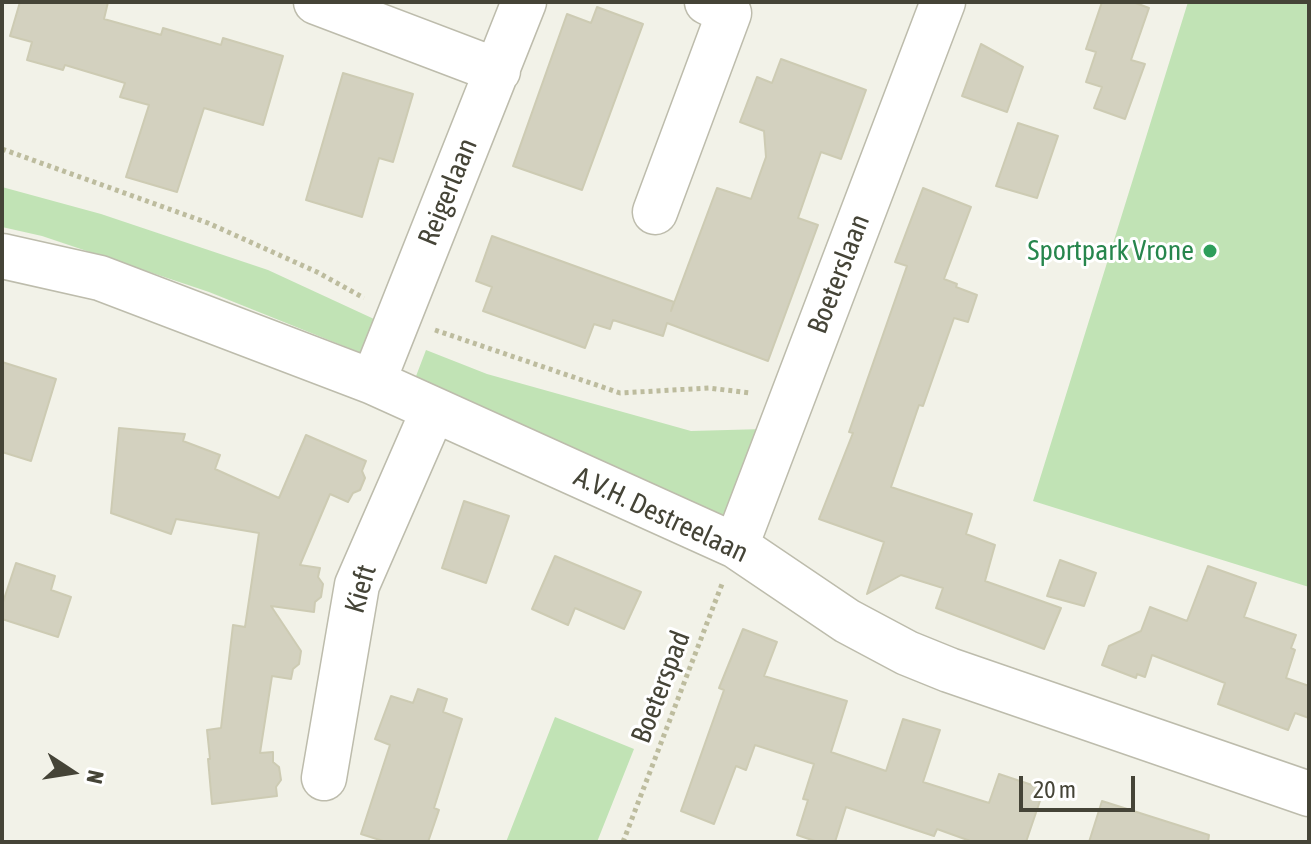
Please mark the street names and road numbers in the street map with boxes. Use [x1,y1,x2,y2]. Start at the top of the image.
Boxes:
street label: Reigerlaan [411,133,485,251]
street label: Boeterslaan [801,210,877,338]
street label: A.V.H. Destreelaan [569,460,753,570]
street label: Kieft [338,561,384,617]
street label: Boeterspad [624,626,698,748]

